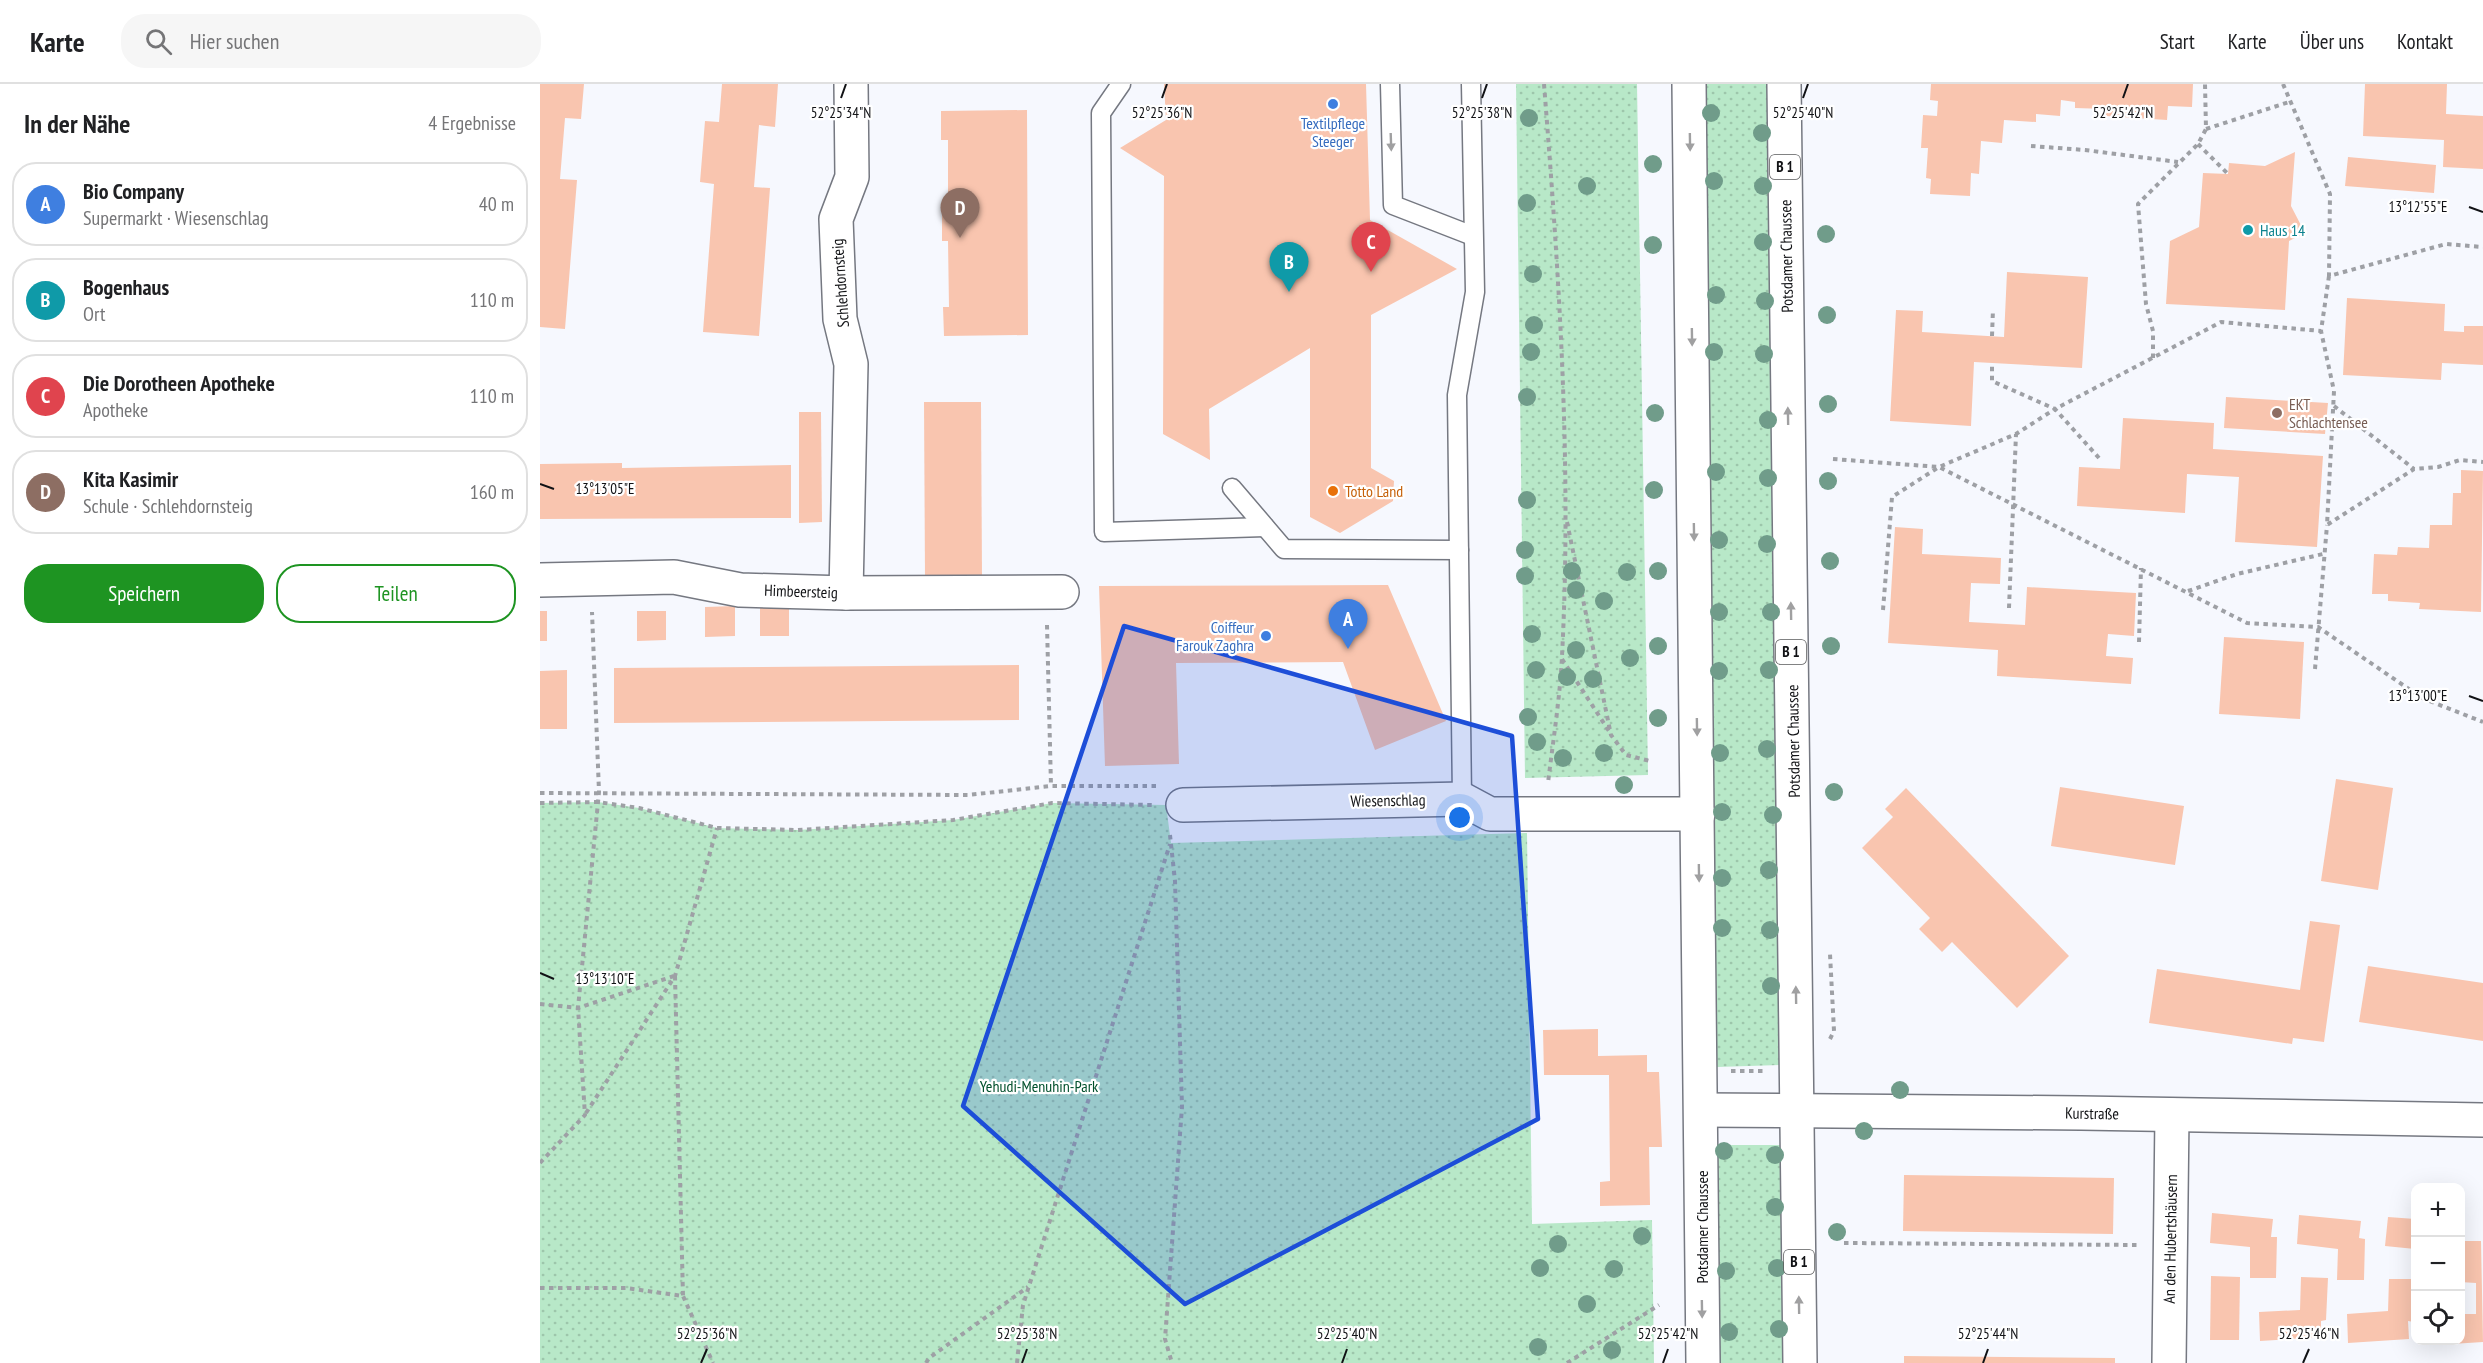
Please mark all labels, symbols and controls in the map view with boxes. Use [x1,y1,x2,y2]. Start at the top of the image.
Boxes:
search box [121,14,541,68]
text: Karte [30,23,85,60]
icon: search [142,25,175,58]
text: Hier suchen [190,27,279,55]
text: Start [2160,28,2195,55]
text: Karte [2228,28,2267,55]
text: Über uns [2300,28,2364,55]
text: Kontakt [2397,28,2453,55]
marker: Textilpflege Steeger [1326,97,1340,111]
text: 52°25'34"N [811,103,871,122]
text: 52°25'36"N [1132,103,1192,122]
text: 52°25'38"N [1452,103,1512,122]
text: 52°25'40"N [1773,103,1833,122]
text: 52°25'42"N [2093,103,2153,122]
text: In der Nähe [24,107,130,140]
text: 4 Ergebnisse [428,110,516,136]
place label: Textilpflege Steeger [1301,113,1365,151]
one-way arrow [1387,133,1396,152]
one-way arrow [1685,133,1695,152]
road number: B 1 [1770,155,1800,179]
text: Bio Company [83,177,184,205]
pin: D [940,188,980,238]
text: A [40,191,51,217]
text: 40 m [479,191,514,217]
text: 13°12'55"E [2388,197,2448,216]
street label: Potsdamer Chaussee [1775,199,1797,313]
text: Supermarkt · Wiesenschlag [83,205,269,231]
place label: Haus 14 [2260,220,2305,240]
pin: C [1352,222,1390,272]
marker: Haus 14 [2241,223,2255,237]
street label: Schlehdornsteig [827,238,853,328]
pin: B [1270,242,1308,292]
text: Bogenhaus [83,273,169,301]
text: B [41,287,50,313]
text: 110 m [470,287,514,313]
text: Ort [83,301,105,327]
one-way arrow [1687,328,1697,347]
text: Die Dorotheen Apotheke [83,369,275,397]
text: C [41,383,50,409]
text: 110 m [470,383,514,409]
place label: EKT Schlachtensee [2289,394,2368,432]
text: Apotheke [83,397,148,423]
one-way arrow [1784,406,1793,425]
marker: EKT Schlachtensee [2270,406,2284,420]
text: Kita Kasimir [83,465,178,493]
text: D [40,479,51,505]
text: 160 m [470,479,514,505]
text: 13°13'05"E [575,479,635,498]
place label: Totto Land [1345,481,1403,501]
marker: Totto Land [1326,484,1340,498]
text: Schule · Schlehdornsteig [83,493,253,519]
one-way arrow [1690,523,1699,542]
button: Speichern [24,564,264,623]
button: Teilen [276,564,516,623]
street label: Himbeersteig [764,580,838,602]
pin: A [1328,600,1368,649]
one-way arrow [1786,601,1796,620]
place label: Coiffeur Farouk Zaghra [1176,617,1255,655]
marker: Coiffeur Farouk Zaghra [1259,629,1273,643]
road number: B 1 [1776,640,1806,664]
street label: Potsdamer Chaussee [1782,684,1804,798]
text: 13°13'00"E [2388,686,2448,705]
one-way arrow [1692,718,1702,737]
street label: Wiesenschlag [1350,789,1426,811]
your location [1445,803,1474,832]
one-way arrow [1694,863,1703,882]
text: 13°13'10"E [575,969,635,988]
one-way arrow [1791,985,1801,1004]
park label: Yehudi-Menuhin-Park [980,1076,1099,1096]
street label: Kurstraße [2065,1103,2119,1123]
street label: Potsdamer Chaussee [1692,1170,1712,1284]
street label: An den Hubertshäusern [2159,1174,2181,1304]
map controls [2411,1183,2465,1345]
button: + [2411,1183,2465,1237]
button: − [2411,1237,2465,1291]
road number: B 1 [1784,1250,1814,1274]
button: locate [2411,1291,2465,1345]
one-way arrow [1795,1295,1804,1314]
one-way arrow [1698,1300,1707,1319]
text: 52°25'36"N [677,1324,737,1343]
text: 52°25'38"N [997,1324,1057,1343]
text: 52°25'40"N [1317,1324,1377,1343]
text: 52°25'42"N [1638,1324,1698,1343]
text: 52°25'44"N [1958,1324,2018,1343]
text: 52°25'46"N [2279,1324,2339,1343]

